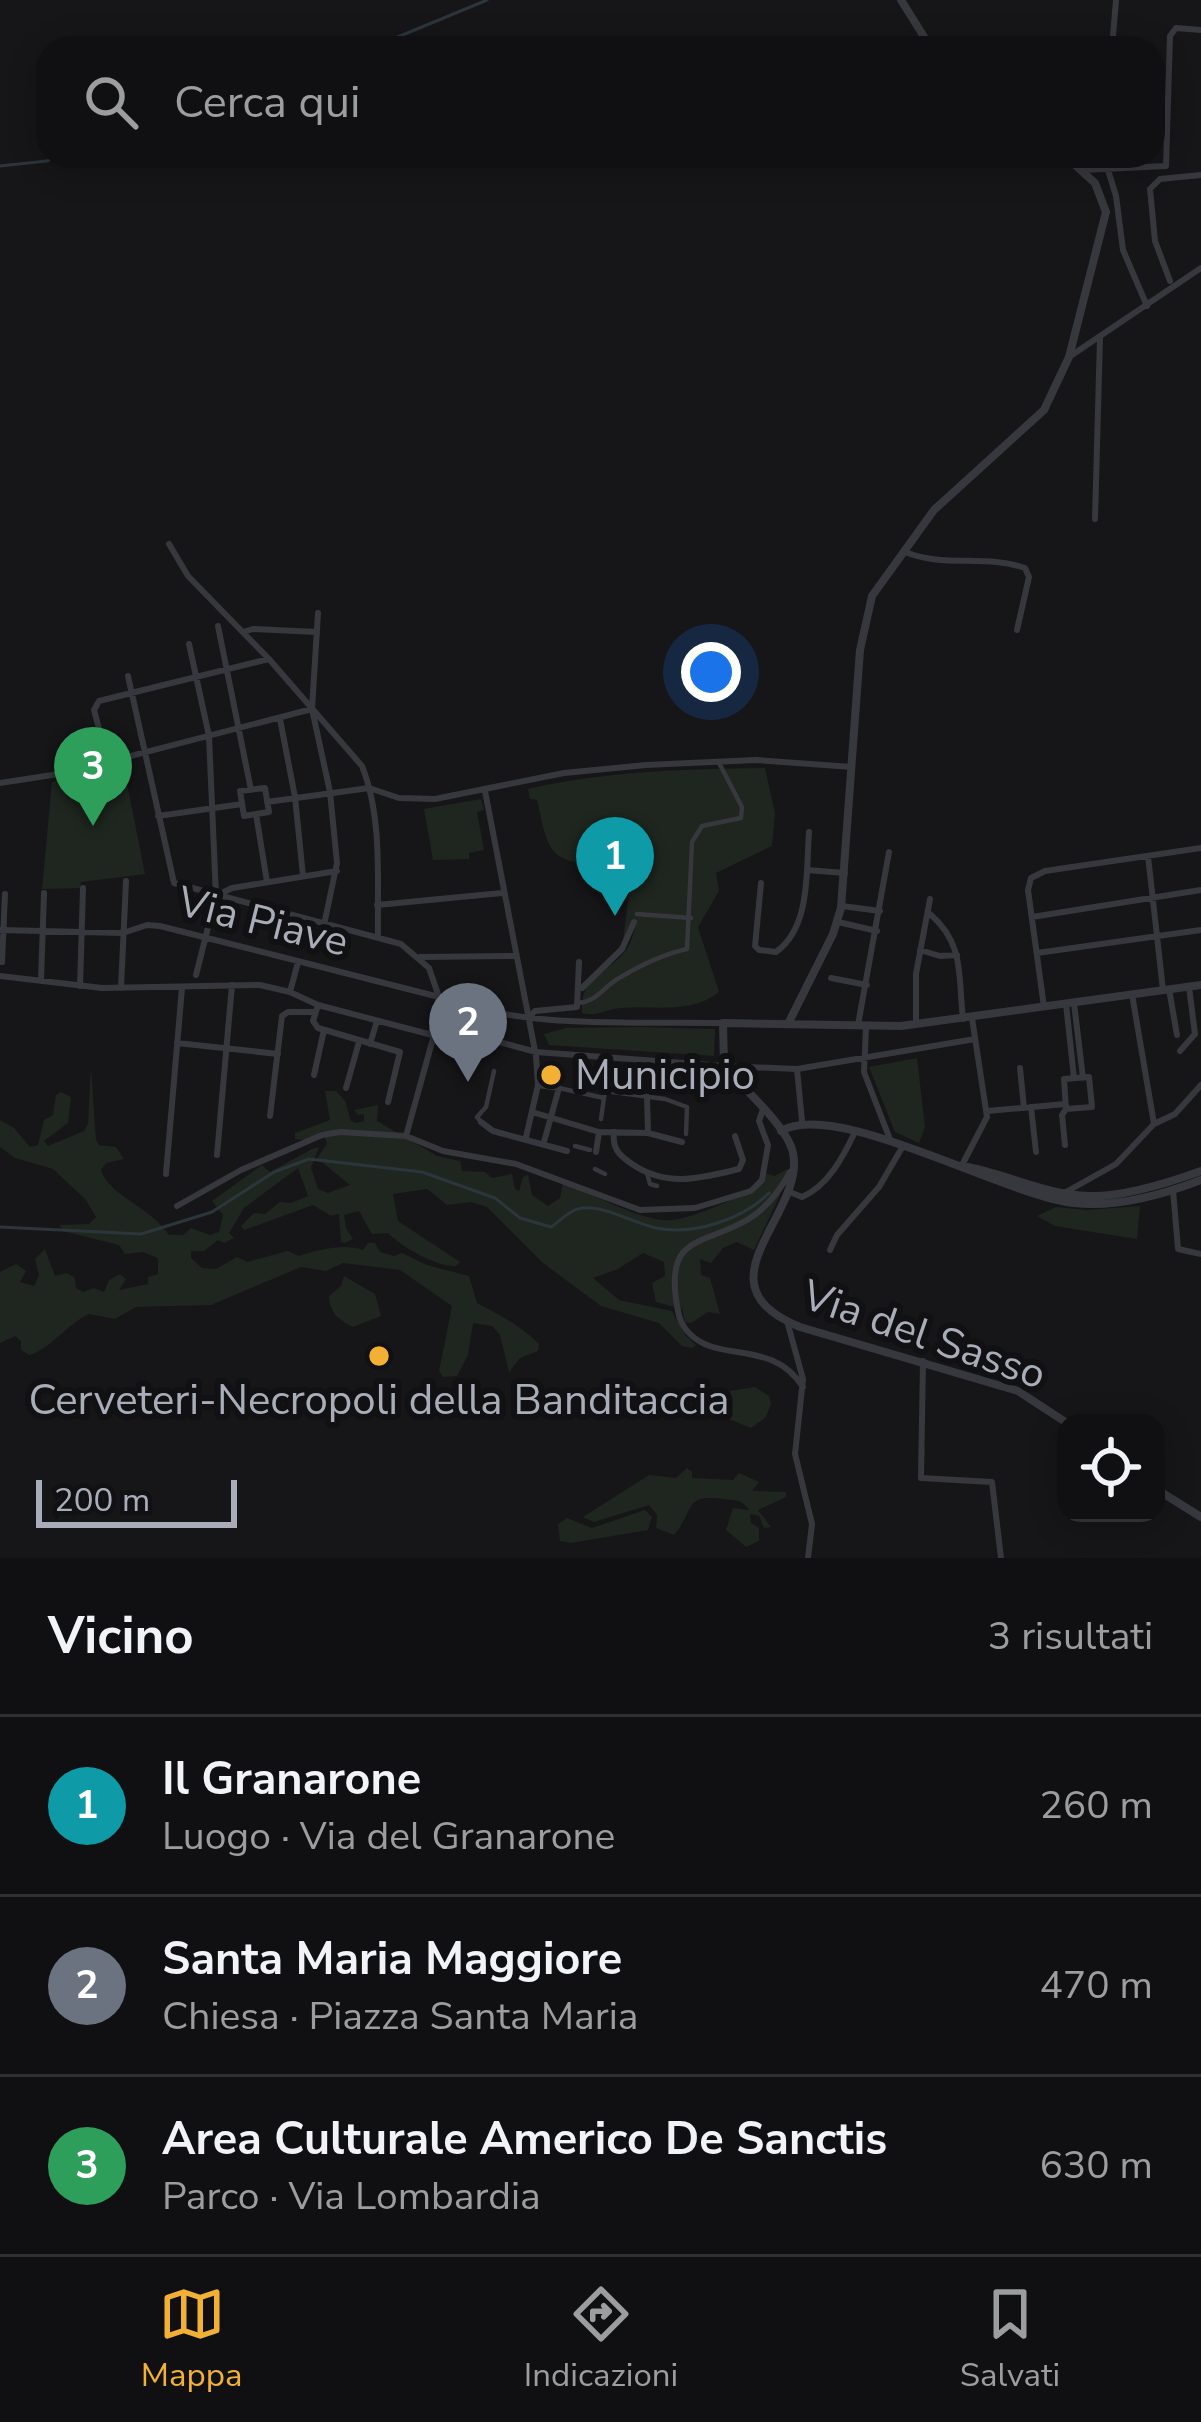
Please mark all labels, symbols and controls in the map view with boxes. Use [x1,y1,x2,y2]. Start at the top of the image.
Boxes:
search box [36,36,1165,168]
icon: search [78,69,144,135]
text: Cerca qui [174,72,360,133]
your location [681,642,741,702]
pin: 3 [54,727,132,826]
pin: 1 [576,817,654,916]
street label: Via Piave [171,873,354,971]
pin: 2 [429,983,507,1082]
place label: Municipio [575,1047,755,1104]
marker: Municipio [538,1062,564,1088]
street label: Via del Sasso [794,1266,1053,1403]
marker: Cerveteri-Necropoli della Banditaccia [366,1343,392,1369]
place label: Cerveteri-Necropoli della Banditaccia [28,1372,730,1429]
map controls [1057,1414,1165,1522]
button: locate [1057,1414,1165,1522]
scale bar [36,1474,237,1527]
text: 200 m [54,1478,150,1523]
text: Vicino [48,1601,194,1671]
text: 3 risultati [988,1610,1153,1663]
text: Il Granarone [162,1749,421,1810]
text: 1 [75,1779,99,1832]
text: 260 m [1039,1779,1153,1832]
text: Luogo · Via del Granarone [162,1810,615,1863]
text: Santa Maria Maggiore [162,1929,622,1990]
text: 2 [75,1959,99,2012]
text: 470 m [1039,1959,1153,2012]
text: Chiesa · Piazza Santa Maria [162,1990,638,2043]
text: Area Culturale Americo De Sanctis [162,2109,887,2170]
text: 3 [75,2139,99,2192]
text: 630 m [1039,2139,1153,2192]
text: Parco · Via Lombardia [162,2170,541,2223]
tab: Mappa [141,2281,242,2398]
tab: Indicazioni [524,2281,678,2398]
tab: Salvati [960,2281,1060,2398]

